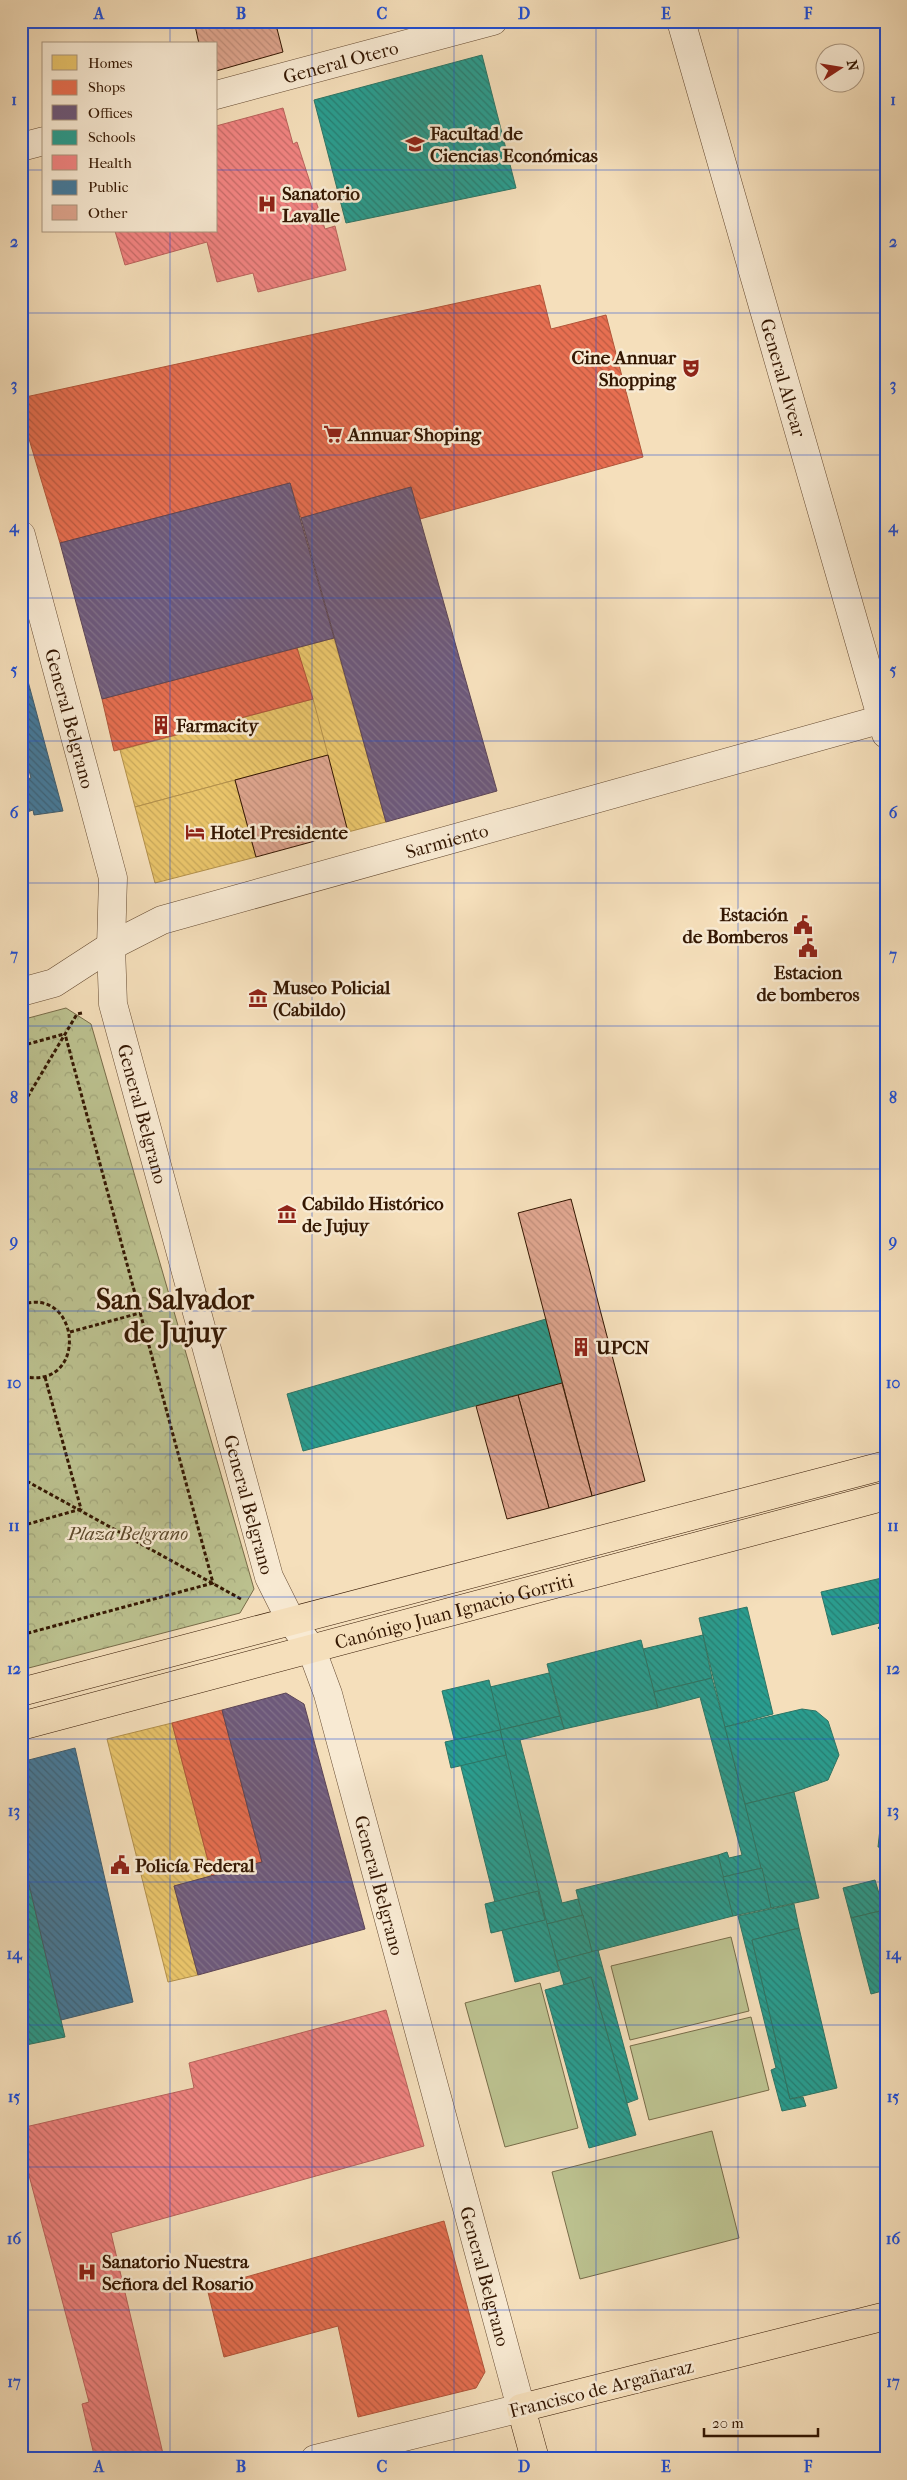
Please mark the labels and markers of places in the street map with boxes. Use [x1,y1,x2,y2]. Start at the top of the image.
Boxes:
place label: Facultad de Ciencias Económicas [429,123,598,167]
school or university icon: Facultad de Ciencias Económicas [404,133,426,155]
place label: Sanatorio Lavalle [282,183,360,227]
hospital icon: Sanatorio Lavalle [256,193,278,215]
place label: Cine Annuar Shopping [572,347,677,391]
theatre icon: Cine Annuar Shopping [680,357,702,379]
supermarket icon: Annuar Shoping [322,423,344,445]
place label: Annuar Shoping [347,424,482,446]
building icon: Farmacity [150,714,172,736]
place label: Farmacity [175,715,259,737]
hotel icon: Hotel Presidente [184,821,206,843]
place label: Hotel Presidente [210,822,349,844]
place label: Estación de Bomberos [683,904,789,948]
public building icon: Estación de Bomberos [792,914,814,936]
public building icon: Estacion de bomberos [797,937,819,959]
place label: Estacion de bomberos [757,962,860,1006]
place label: Museo Policial (Cabildo) [272,977,391,1021]
museum icon: Museo Policial (Cabildo) [247,987,269,1009]
place label: Cabildo Histórico de Jujuy [302,1193,444,1237]
museum icon: Cabildo Histórico de Jujuy [276,1203,298,1225]
building icon: UPCN [570,1336,592,1358]
place label: UPCN [595,1337,650,1359]
public building icon: Policía Federal [109,1854,131,1876]
place label: Policía Federal [135,1855,255,1877]
place label: Sanatorio Nuestra Señora del Rosario [102,2251,254,2295]
hospital icon: Sanatorio Nuestra Señora del Rosario [76,2261,98,2283]

